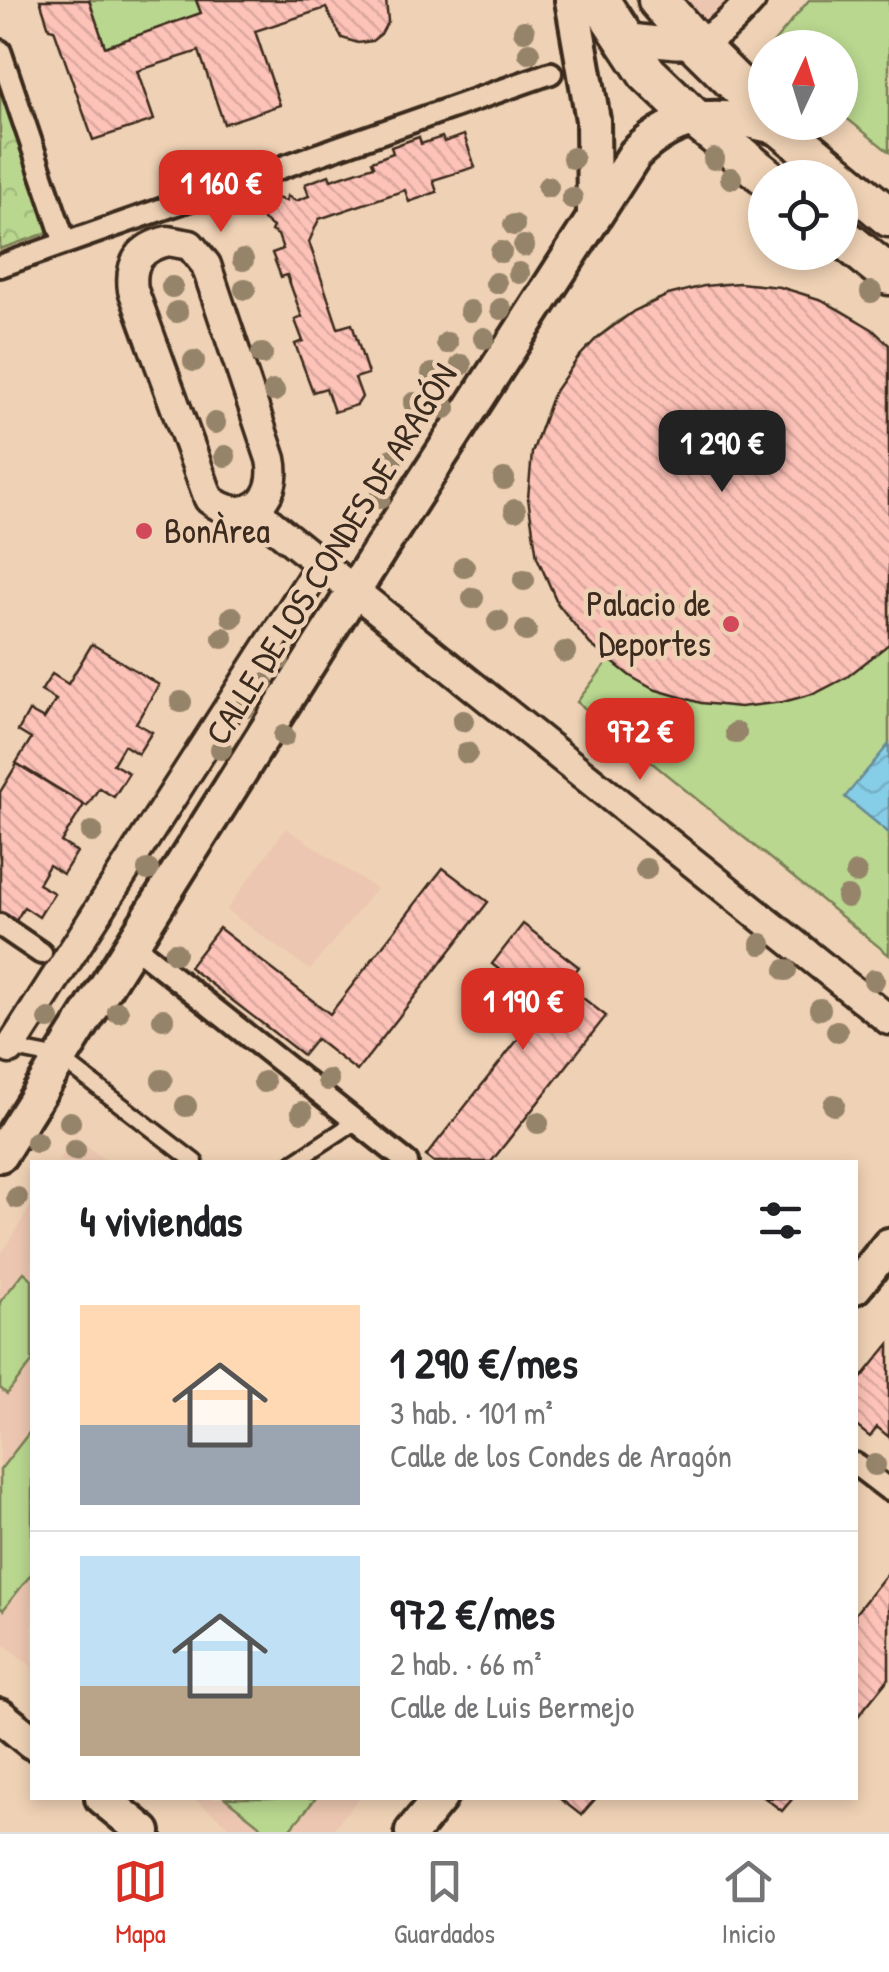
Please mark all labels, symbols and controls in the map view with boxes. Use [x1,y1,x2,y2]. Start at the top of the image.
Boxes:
north arrow [748,30,858,140]
map controls [748,30,858,270]
pin: 1 160 € [129,150,313,235]
button: locate [748,160,858,270]
text: 1 160 € [181,161,261,204]
street label: CALLE DE LOS CONDES DE ARAGÓN [194,354,467,753]
pin: 1 290 € [630,410,814,495]
text: 1 290 € [681,421,763,464]
place label: BonÀrea [164,507,270,554]
marker: BonÀrea [133,520,155,542]
place label: Palacio de Deportes [586,580,711,667]
marker: Palacio de Deportes [720,613,742,635]
pin: 972 € [570,698,710,783]
text: 972 € [607,709,673,752]
pin: 1 190 € [431,968,615,1053]
text: 1 190 € [483,979,563,1022]
text: 4 viviendas [80,1192,243,1249]
icon: filters [753,1193,808,1248]
text: 1 290 €/mes [390,1334,578,1391]
icon: home [160,1345,280,1465]
text: 3 hab. · 101 m² [390,1391,553,1434]
text: Calle de los Condes de Aragón [390,1434,732,1477]
text: 972 €/mes [390,1585,555,1642]
icon: home [160,1596,280,1716]
text: 2 hab. · 66 m² [390,1642,542,1685]
text: Calle de Luis Bermejo [390,1685,634,1728]
tab: Mapa [113,1854,168,1952]
tab: Guardados [394,1854,495,1952]
tab: Inicio [721,1854,776,1952]

